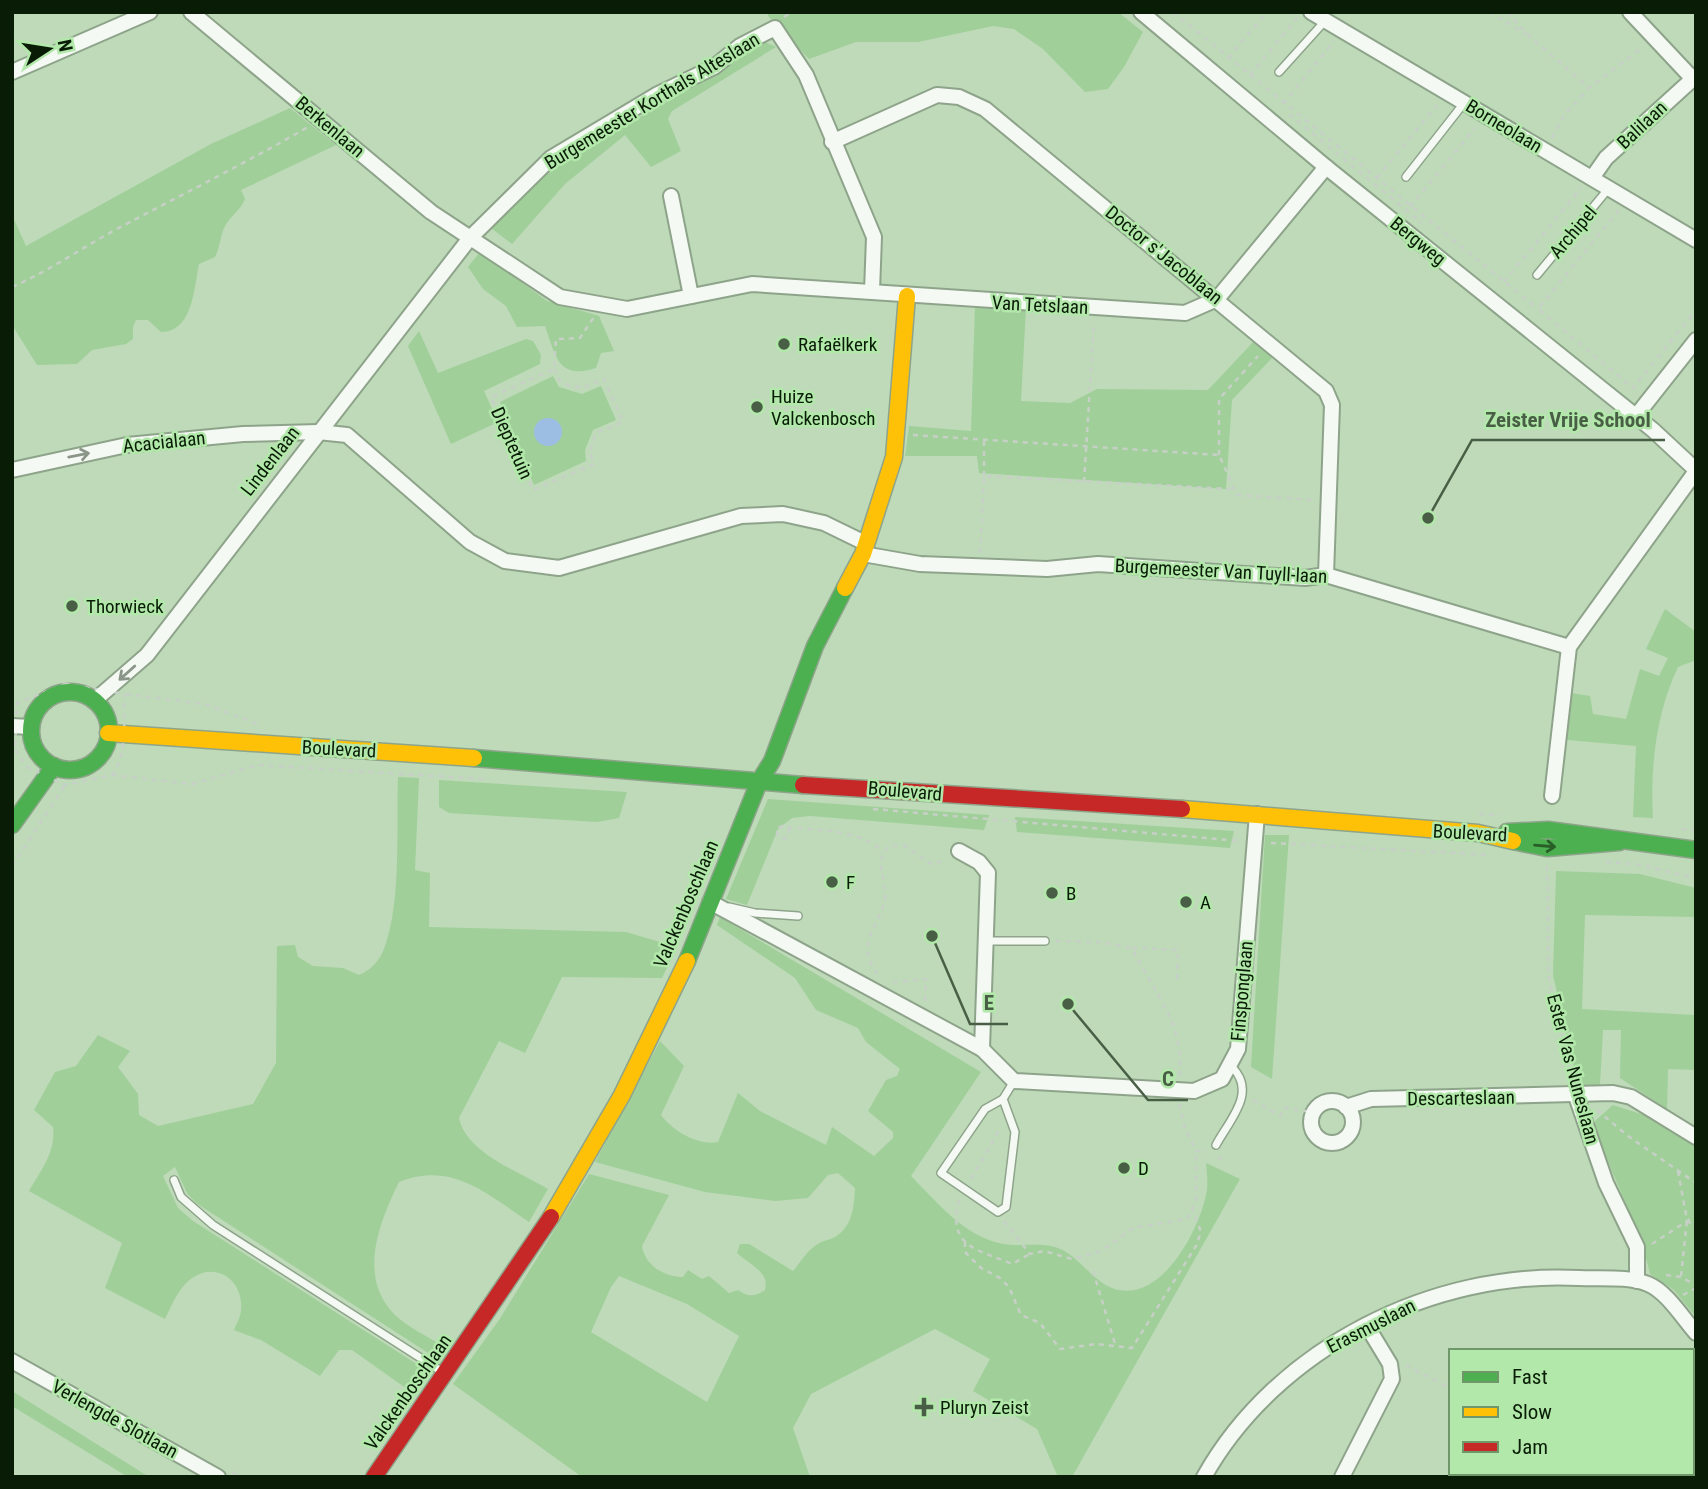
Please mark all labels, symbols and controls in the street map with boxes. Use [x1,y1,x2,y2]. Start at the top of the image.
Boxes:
north arrow [14,14,84,84]
street label: Burgemeester Korthals Alteslaan [540,28,764,174]
text: N [53,37,78,54]
street label: Berkenlaan [291,91,369,163]
street label: Borneolaan [1462,94,1546,158]
street label: Balilaan [1612,96,1672,154]
street label: Doctor s'Jacoblaan [1101,201,1227,309]
street label: Archipel [1544,201,1602,263]
street label: Bergweg [1386,212,1450,270]
street label: Van Tetslaan [991,291,1089,319]
place label: Rafaëlkerk [798,333,878,356]
marker: Rafaëlkerk [776,336,792,352]
place label: Huize Valckenbosch [771,385,875,430]
callout: Zeister Vrije School [1472,398,1665,440]
marker: Huize Valckenbosch [749,399,765,415]
street label: Dieptetuin [486,403,538,483]
text: Zeister Vrije School [1485,408,1651,432]
street label: Lindenlaan [236,422,304,500]
street label: Acacialaan [122,426,206,458]
one-way arrow [67,447,90,461]
street label: Burgemeester Van Tuyll-laan [1114,554,1328,588]
place label: Thorwieck [86,595,164,618]
marker: Thorwieck [64,598,80,614]
one-way arrow [118,665,136,681]
street label: Boulevard [301,736,377,762]
street label: Boulevard [867,776,943,806]
street label: Boulevard [1432,820,1508,846]
street label: Valckenboschlaan [649,837,723,971]
one-way arrow [1533,840,1556,853]
place label: F [846,871,855,894]
marker: F [824,874,840,890]
place label: B [1066,882,1076,905]
marker: B [1044,885,1060,901]
place label: A [1200,891,1211,914]
marker: A [1178,894,1194,910]
street label: Finsponglaan [1226,940,1258,1042]
callout: E [970,982,1008,1024]
text: E [984,991,994,1015]
street label: Ester Vas Nuneslaan [1542,991,1604,1147]
callout: C [1148,1058,1188,1100]
text: C [1162,1067,1174,1091]
street label: Descarteslaan [1407,1086,1515,1110]
place label: D [1138,1157,1149,1180]
marker: D [1116,1160,1132,1176]
street label: Erasmuslaan [1323,1294,1419,1358]
street label: Valckenboschlaan [360,1330,456,1454]
legend [1449,1349,1694,1475]
text: Fast [1512,1365,1548,1389]
street label: Verlengde Slotlaan [48,1375,182,1463]
place label: Pluryn Zeist [940,1396,1029,1419]
marker: Pluryn Zeist [914,1397,934,1417]
text: Slow [1512,1400,1552,1424]
text: Jam [1512,1435,1548,1459]

